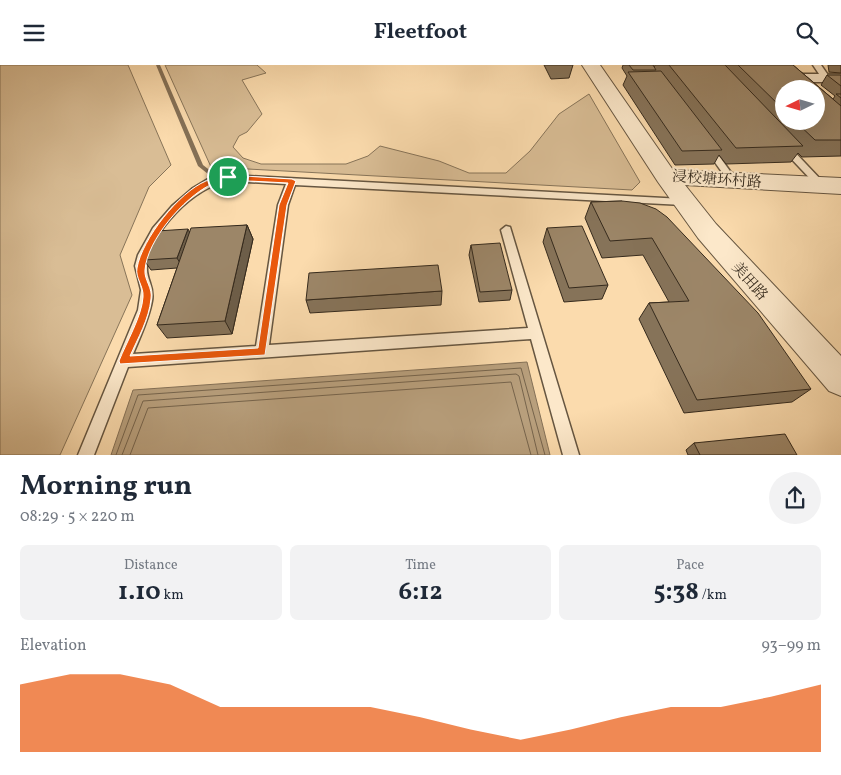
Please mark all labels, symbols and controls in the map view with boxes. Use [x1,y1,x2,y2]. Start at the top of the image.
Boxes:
text: Fleetfoot [374,17,467,48]
icon: menu [20,19,48,47]
icon: search [793,19,821,47]
north arrow [775,80,825,130]
map controls [775,80,825,130]
pin [207,156,249,198]
icon: arrive [214,163,242,191]
street label: 浸校塘环村路 [671,167,763,194]
street label: 美田路 [726,258,772,306]
text: Morning run [20,467,192,506]
button: share [769,472,821,524]
text: 08:29 · 5 × 220 m [20,506,135,528]
text: Distance [124,556,178,575]
text: Time [405,556,436,575]
text: Pace [676,556,704,575]
text: 1.10 [118,575,161,610]
text: 6:12 [399,575,442,610]
text: 5:38 [653,575,699,610]
text: km [161,586,184,605]
text: /km [699,586,727,605]
text: Elevation [20,635,87,657]
text: 93–99 m [762,635,821,657]

